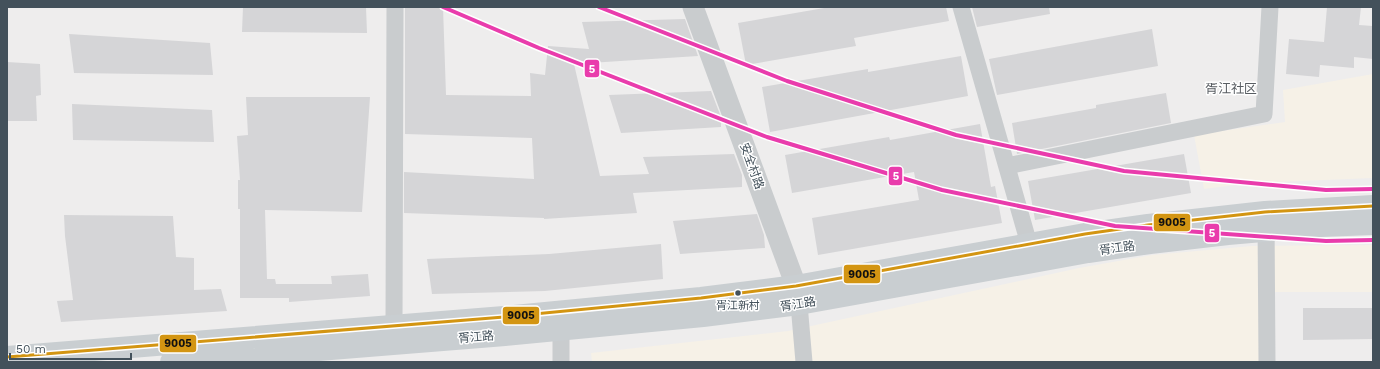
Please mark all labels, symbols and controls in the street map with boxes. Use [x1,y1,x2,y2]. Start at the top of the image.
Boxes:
line badge: 5 [584,59,600,78]
text: 5 [589,63,595,76]
district label: 胥江社区 [1205,81,1257,96]
street label: 安全村路 [737,141,767,191]
line badge: 5 [888,166,903,186]
text: 5 [893,170,899,183]
line badge: 9005 [1153,213,1191,232]
text: 9005 [1158,216,1186,229]
line badge: 5 [1204,223,1220,243]
text: 5 [1209,227,1215,240]
street label: 胥江路 [1098,239,1136,257]
line badge: 9005 [843,264,881,284]
text: 9005 [848,268,876,281]
marker: 胥江新村 [733,288,743,298]
street label: 胥江路 [779,294,817,314]
place label: 胥江新村 [716,299,760,312]
line badge: 9005 [502,306,540,325]
text: 9005 [507,309,535,322]
street label: 胥江路 [457,328,495,346]
line badge: 9005 [159,334,197,353]
scale bar [10,335,131,361]
text: 9005 [164,337,192,350]
text: 50 m [16,342,46,356]

